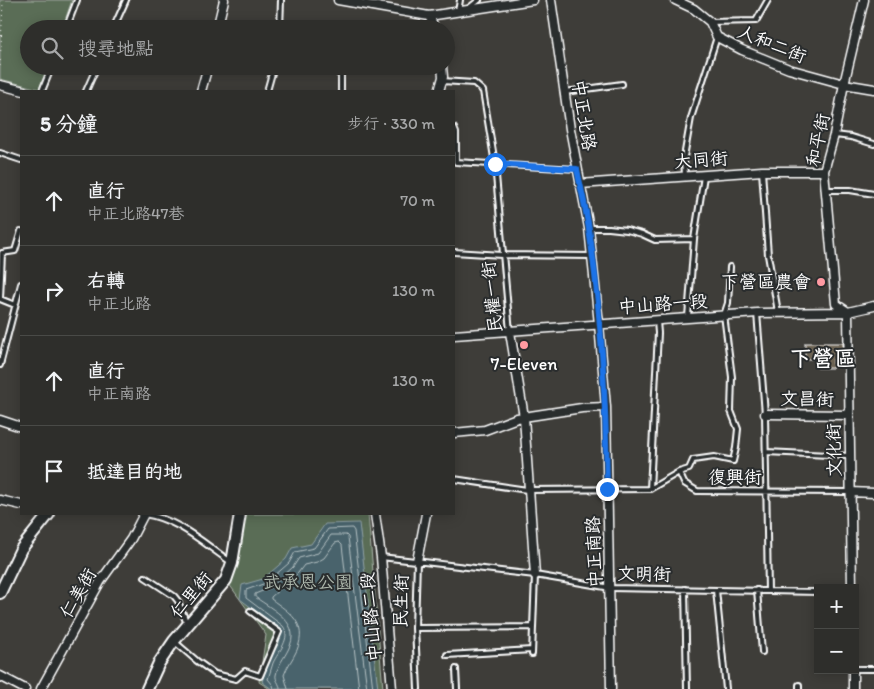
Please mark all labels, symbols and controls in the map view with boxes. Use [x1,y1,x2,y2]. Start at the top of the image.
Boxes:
search box [20,20,455,75]
street label: 人和二街 [735,20,809,68]
icon: search [38,34,66,62]
text: 搜尋地點 [78,37,154,60]
street label: 中正北路 [568,78,600,152]
text: 5 分鐘 [40,111,98,136]
street label: 和平街 [802,111,834,169]
text: 步行 · 330 m [348,114,435,133]
street label: 大同街 [673,147,729,173]
route start [484,153,507,176]
text: 直行 [87,179,125,202]
icon: ahead [40,187,68,215]
text: 70 m [400,191,435,210]
text: 中正北路47巷 [87,204,185,223]
street label: 民權一街 [477,260,507,334]
text: 右轉 [87,269,125,292]
place label: 下營區農會 [721,271,811,293]
marker: 下營區農會 [815,276,827,288]
icon: right [40,277,68,305]
text: 130 m [392,281,435,300]
street label: 中山路一段 [617,290,709,318]
text: 中正北路 [87,294,151,313]
marker: 7-Eleven [518,339,530,351]
district label: 下營區 [790,345,856,372]
place label: 7-Eleven [491,353,557,375]
text: 直行 [87,359,125,382]
icon: ahead [40,367,68,395]
text: 130 m [392,371,435,390]
text: 中正南路 [87,384,151,403]
street label: 文昌街 [780,388,834,410]
street label: 文化街 [823,423,845,477]
icon: arrive [40,457,68,485]
text: 抵達目的地 [87,460,182,483]
street label: 復興街 [708,466,762,488]
route end [596,478,619,501]
street label: 中正南路 [582,516,606,588]
street label: 文明街 [617,563,671,585]
street label: 仁美街 [55,564,101,622]
street label: 仁里街 [165,567,217,623]
park label: 武承恩公園 [263,571,353,593]
street label: 中山路二段 [356,571,386,663]
street label: 民生街 [390,574,412,628]
map controls [814,584,859,674]
button: + [814,584,859,629]
button: − [814,629,859,674]

